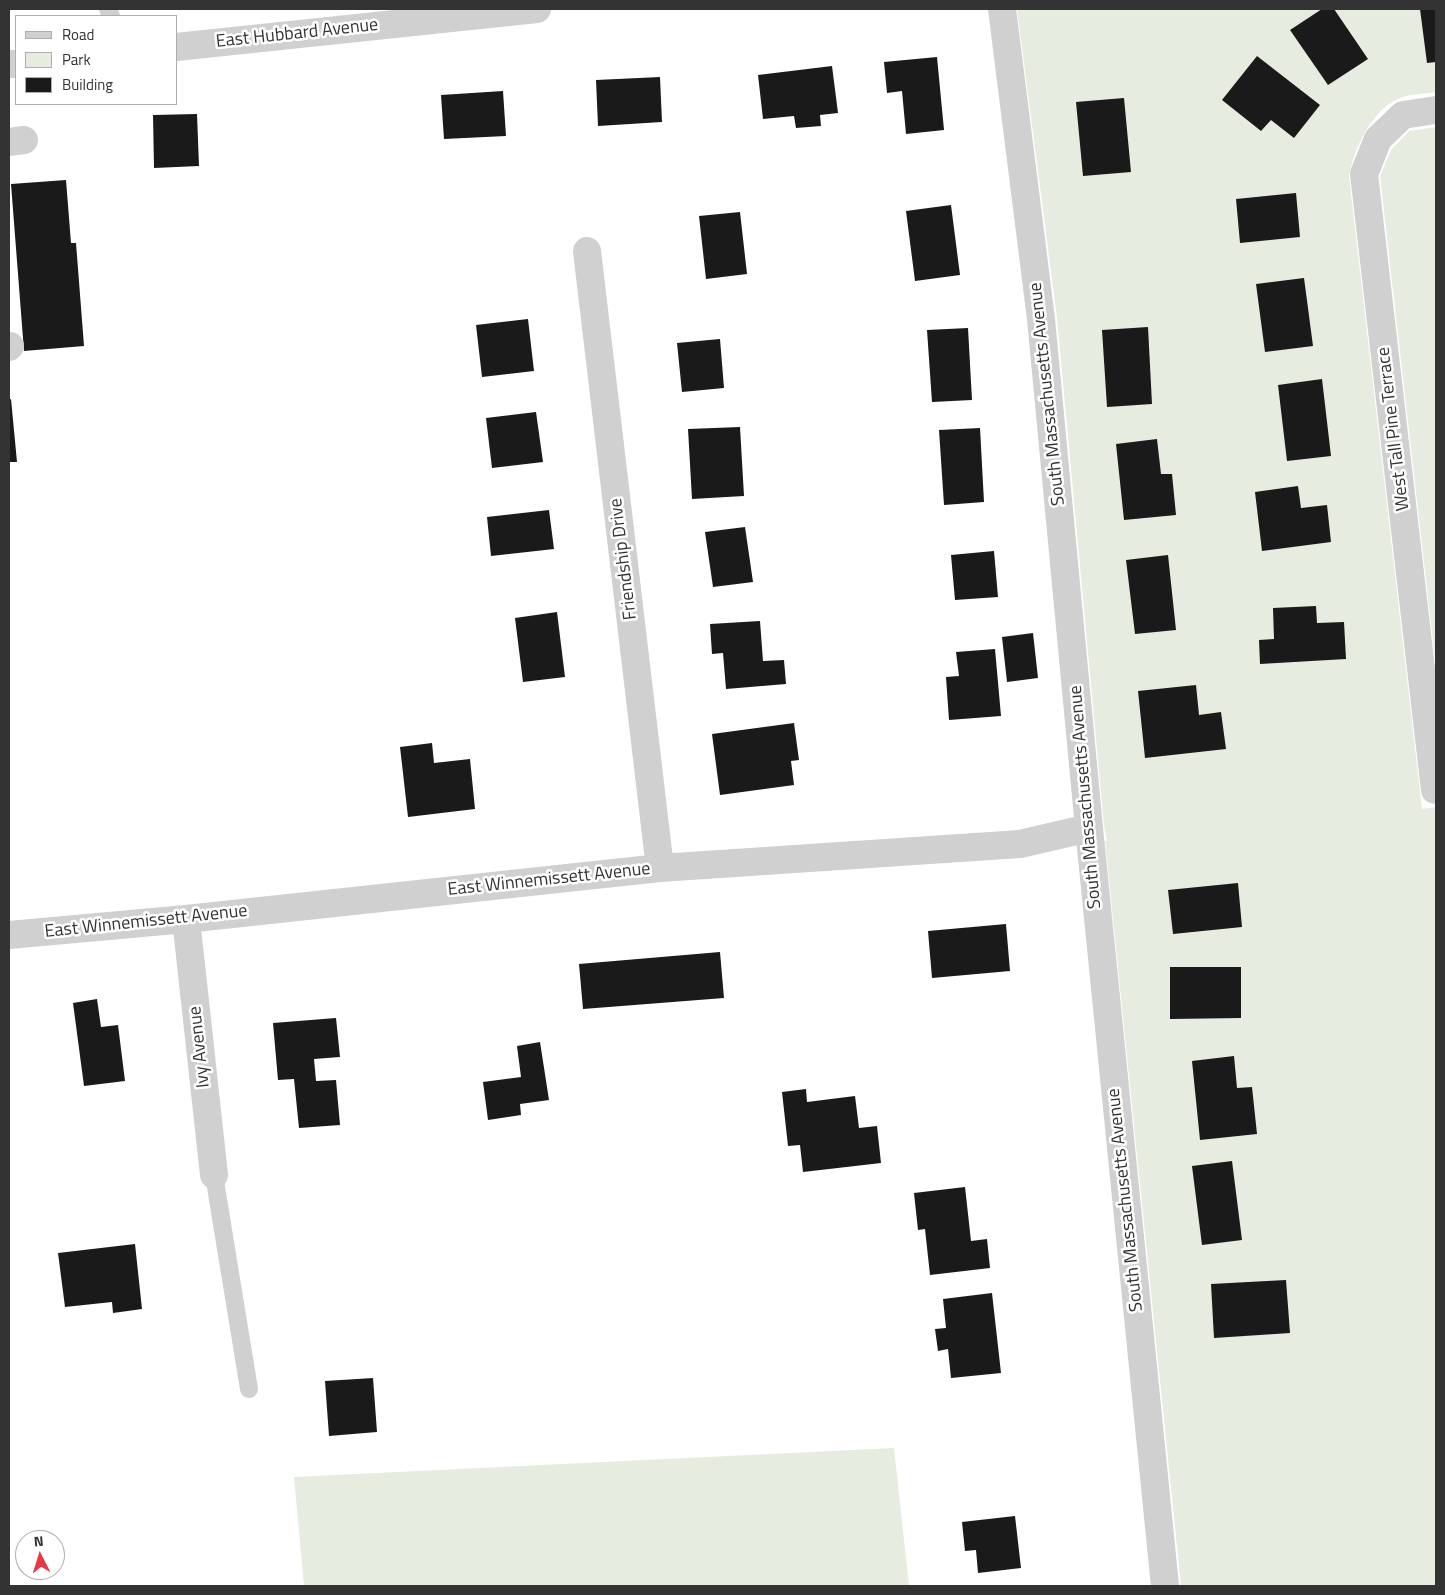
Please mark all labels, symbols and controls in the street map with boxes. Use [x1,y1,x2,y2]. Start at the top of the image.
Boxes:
legend [15,15,178,105]
street label: East Hubbard Avenue [215,15,379,53]
text: Road [62,23,94,46]
text: Park [62,48,91,71]
text: Building [62,73,113,96]
street label: South Massachusetts Avenue [1026,281,1070,507]
street label: West Tall Pine Terrace [1373,346,1415,512]
street label: Friendship Drive [606,497,642,621]
street label: South Massachusetts Avenue [1065,684,1107,910]
street label: East Winnemissett Avenue [447,859,651,901]
street label: East Winnemissett Avenue [44,901,248,943]
street label: Ivy Avenue [185,1005,215,1089]
street label: South Massachusetts Avenue [1104,1087,1148,1313]
north arrow [15,1530,65,1580]
text: N [33,1530,44,1551]

